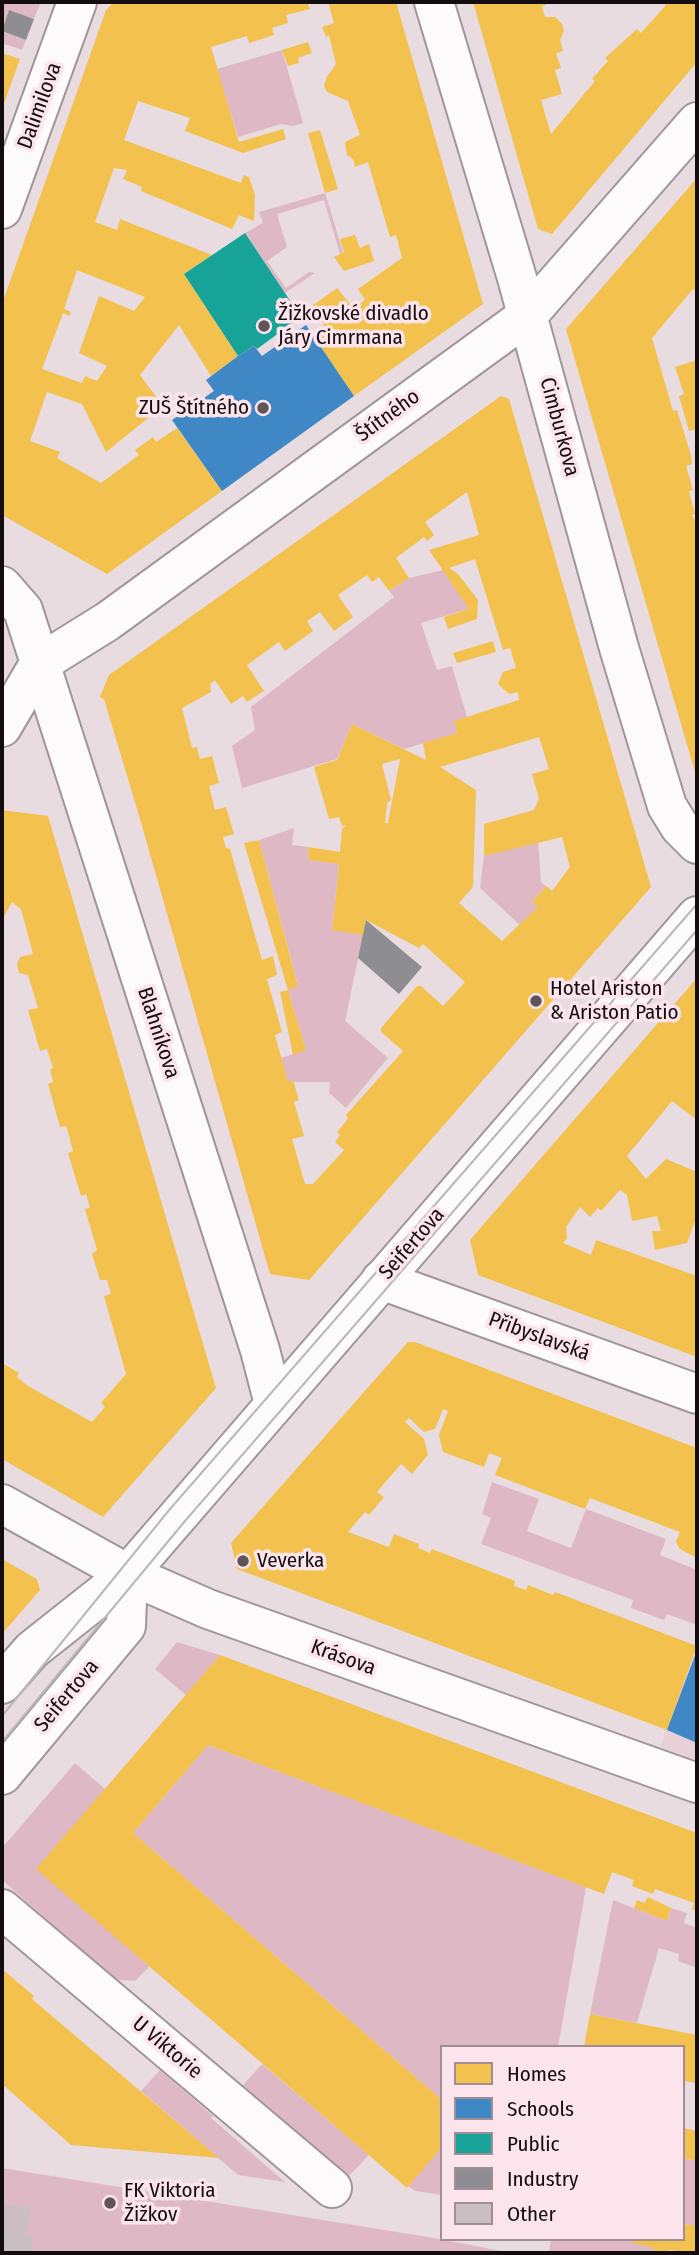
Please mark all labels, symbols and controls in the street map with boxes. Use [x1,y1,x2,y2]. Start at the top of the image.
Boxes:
street label: Dalimilova [13,59,67,153]
place label: Žižkovské divadlo Járy Cimrmana [278,301,429,351]
marker: Žižkovské divadlo Járy Cimrmana [256,318,272,334]
street label: Cimburkova [534,375,584,479]
street label: Štítného [351,384,425,448]
place label: ZUŠ Štítného [139,395,249,421]
marker: ZUŠ Štítného [255,400,271,416]
place label: Hotel Ariston & Ariston Patio [550,976,679,1026]
street label: Blahníkova [131,984,185,1082]
marker: Hotel Ariston & Ariston Patio [528,993,544,1009]
street label: Seifertova [374,1203,450,1285]
street label: Přibyslavská [485,1307,593,1367]
place label: Veverka [257,1548,324,1574]
marker: Veverka [235,1553,251,1569]
street label: Krásova [307,1635,379,1681]
street label: Seifertova [29,1655,105,1737]
street label: U Viktorie [127,2011,207,2085]
legend [440,2045,685,2241]
text: Homes [507,2061,566,2087]
text: Schools [507,2096,574,2122]
text: Public [507,2131,559,2157]
text: Industry [507,2166,578,2192]
place label: FK Viktoria Žižkov [124,2178,216,2228]
marker: FK Viktoria Žižkov [102,2195,118,2211]
text: Other [507,2201,556,2227]

